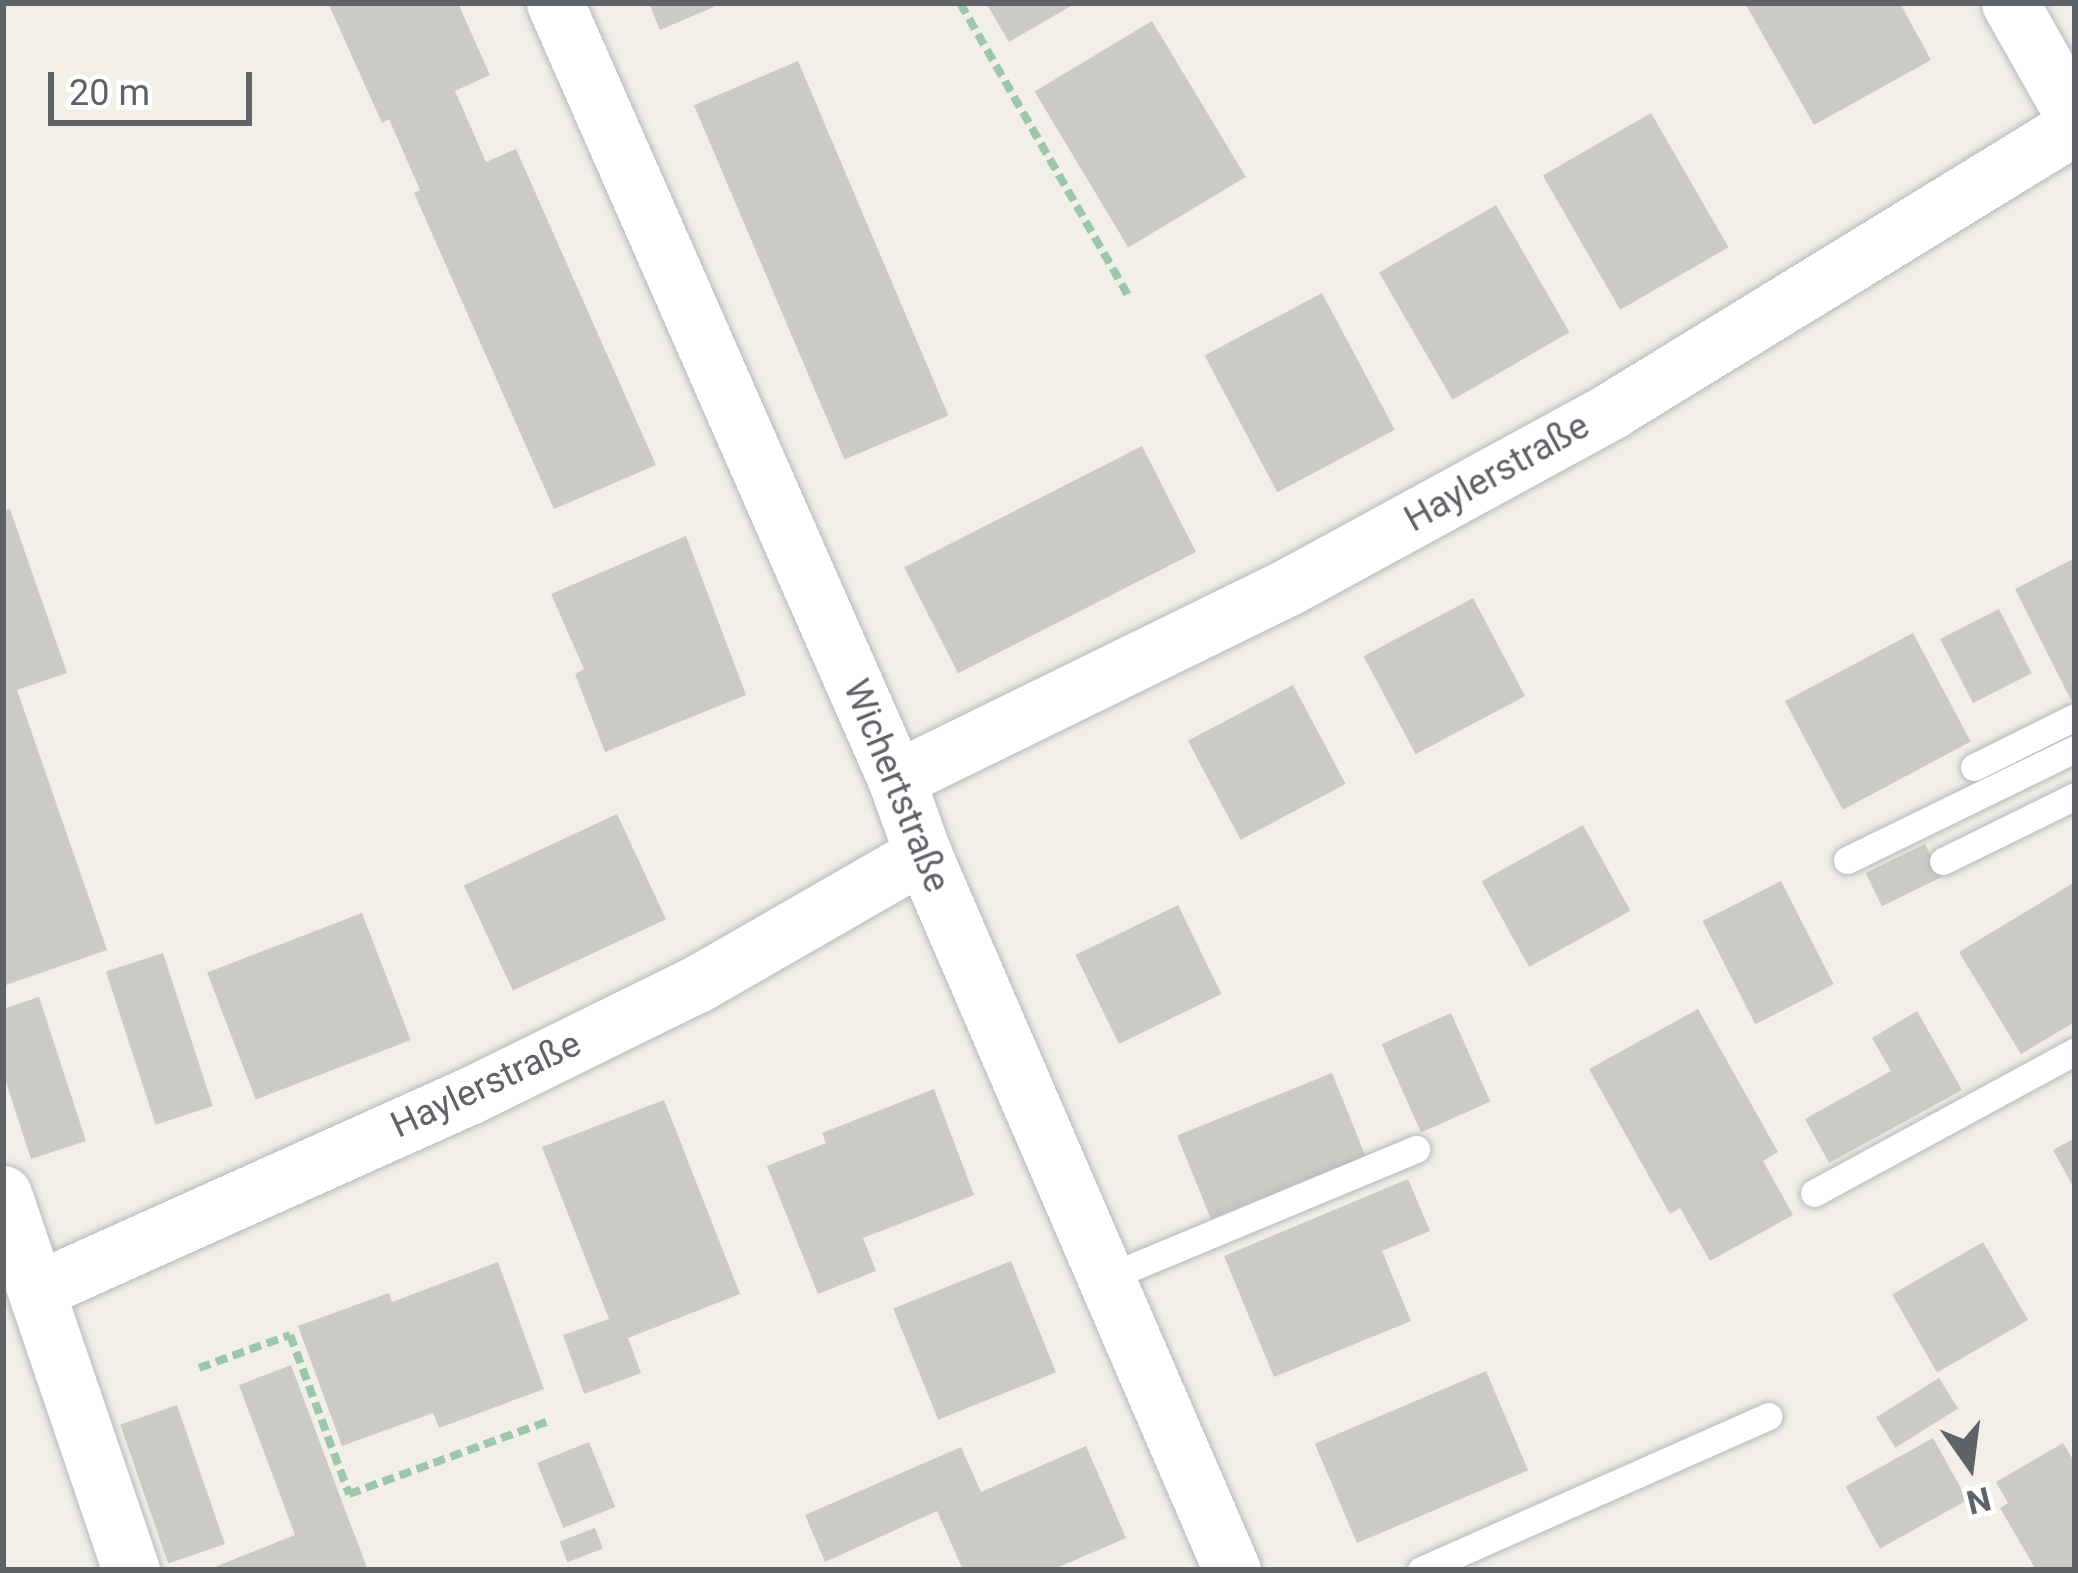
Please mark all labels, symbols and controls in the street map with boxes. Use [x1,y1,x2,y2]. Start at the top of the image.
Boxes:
scale bar [54,48,258,122]
text: 20 m [69,72,150,114]
street label: Haylerstraße [1397,405,1597,541]
street label: Wichertstraße [834,673,958,899]
street label: Haylerstraße [384,1022,588,1148]
north arrow [1910,1405,2030,1525]
text: N [1963,1479,1995,1522]

